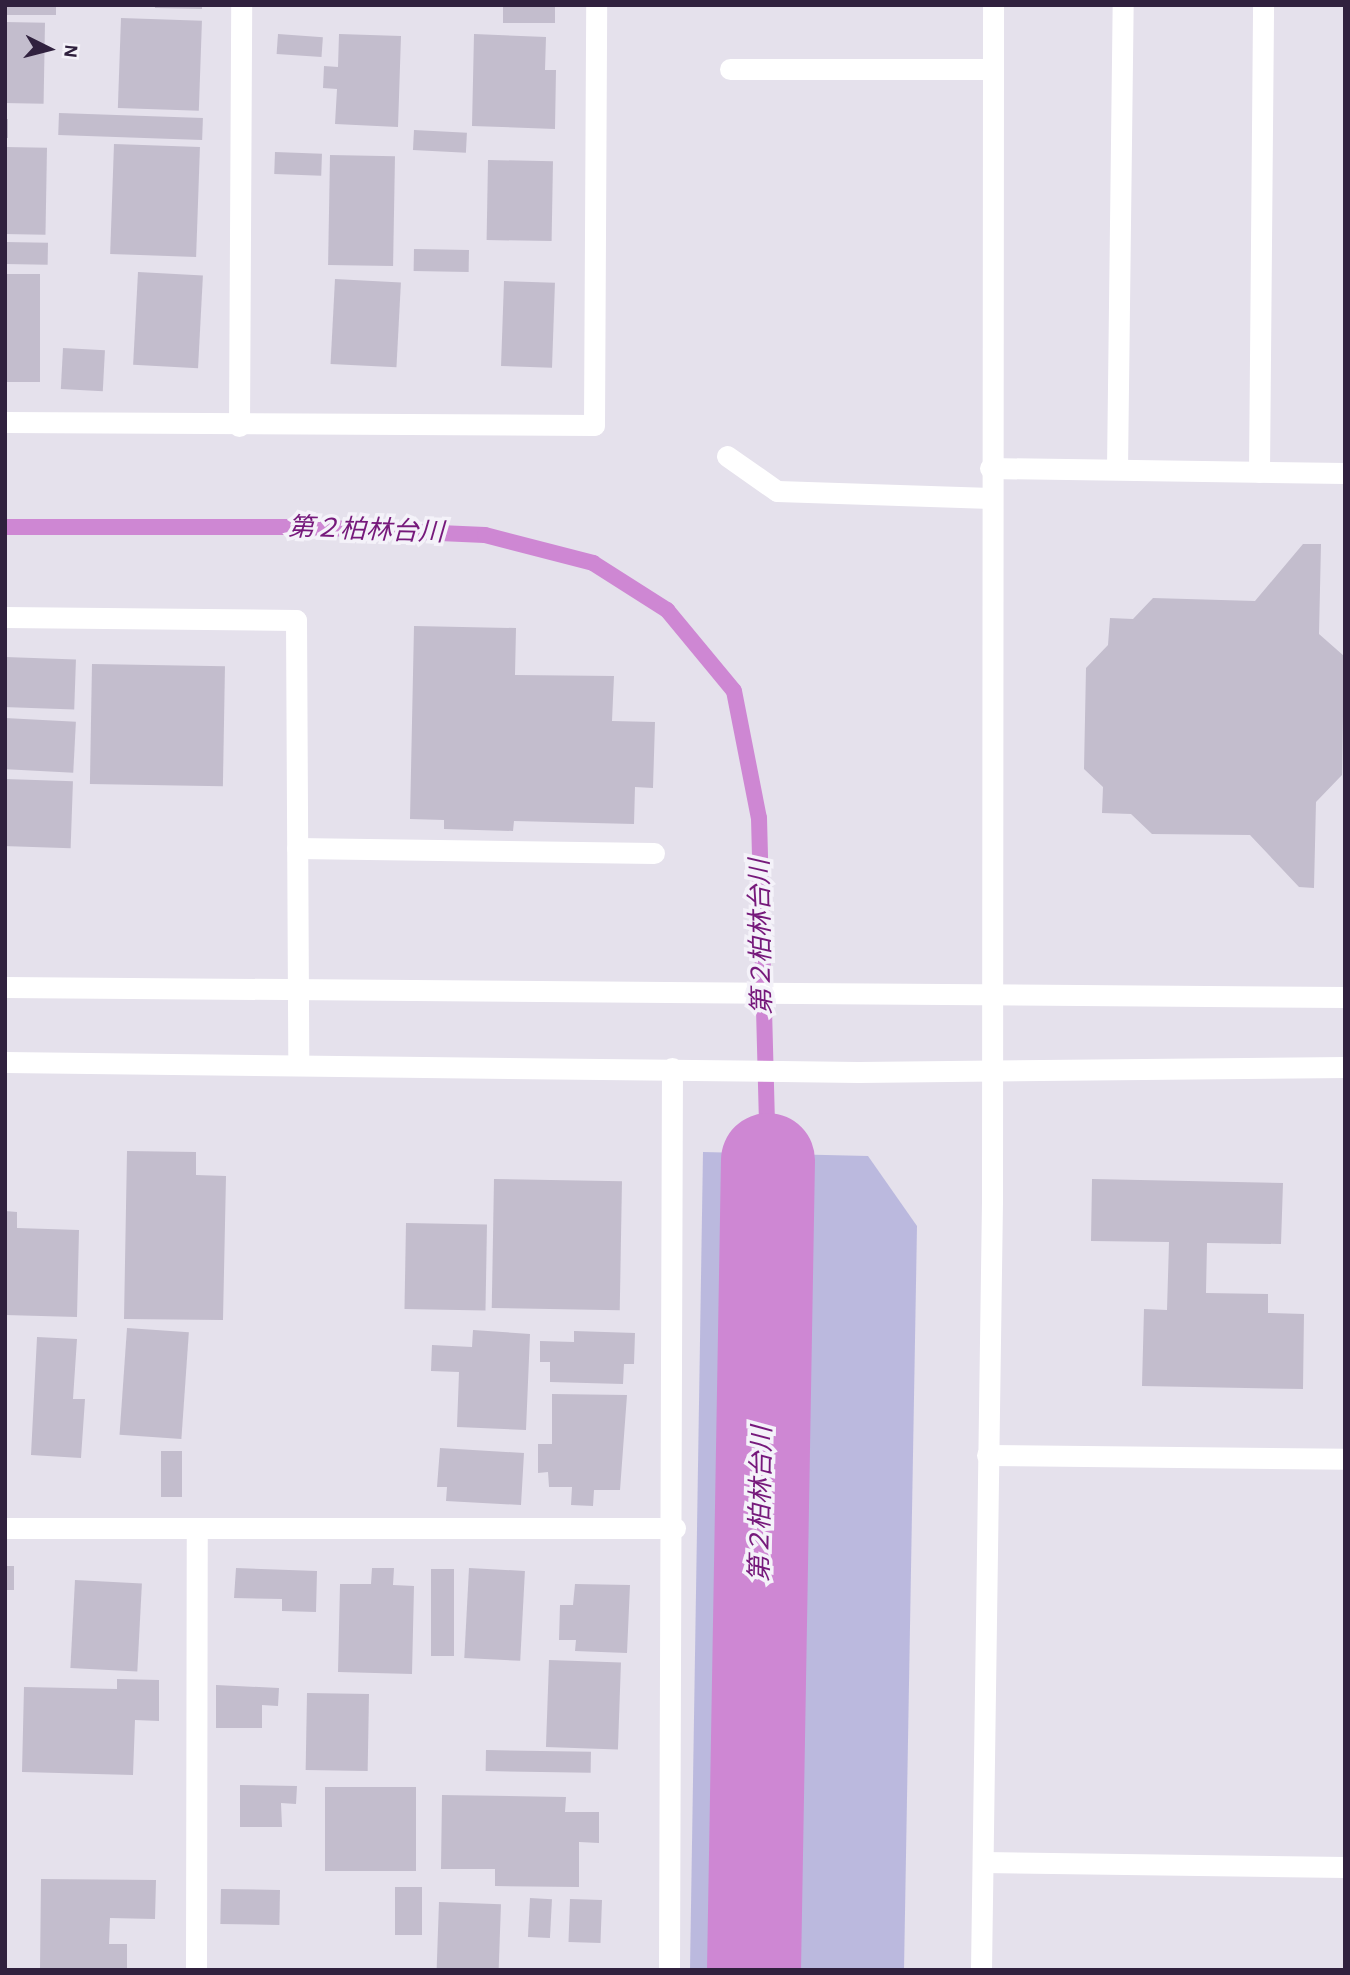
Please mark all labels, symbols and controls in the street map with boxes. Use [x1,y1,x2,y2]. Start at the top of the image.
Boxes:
north arrow [14,14,84,84]
text: N [60,44,81,59]
water label: 第２柏林台川 [288,513,444,549]
water label: 第２柏林台川 [745,859,779,1015]
water label: 第２柏林台川 [745,1426,779,1582]

